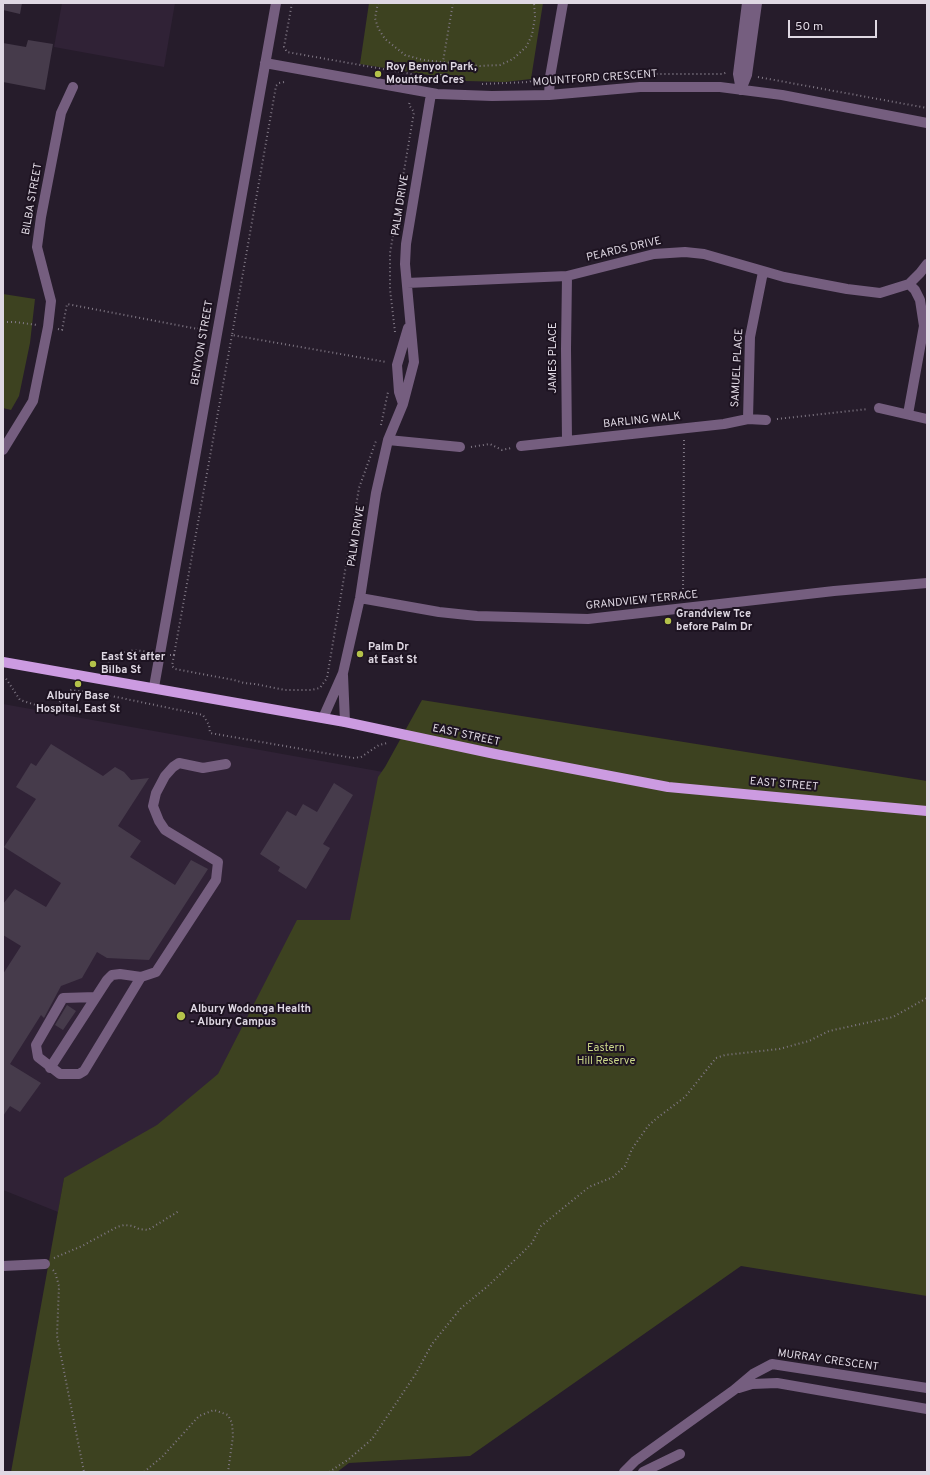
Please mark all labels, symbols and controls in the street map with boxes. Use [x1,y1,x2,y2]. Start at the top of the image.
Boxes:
scale bar [790,12,879,38]
text: 50 m [795,19,823,35]
place label: Roy Benyon Park, Mountford Cres [386,61,477,87]
street label: MOUNTFORD CRESCENT [532,68,658,90]
marker: Roy Benyon Park, Mountford Cres [373,69,383,79]
street label: BILBA STREET [20,162,46,236]
street label: PALM DRIVE [390,173,412,237]
street label: PEARDS DRIVE [585,235,663,265]
street label: BENYON STREET [189,299,217,387]
street label: JAMES PLACE [547,322,561,394]
street label: SAMUEL PLACE [729,328,747,408]
street label: BARLING WALK [603,410,681,432]
street label: PALM DRIVE [346,504,368,568]
street label: GRANDVIEW TERRACE [585,589,699,613]
place label: Grandview Tce before Palm Dr [676,608,752,634]
marker: Grandview Tce before Palm Dr [663,616,673,626]
place label: Palm Dr at East St [368,641,417,667]
marker: Palm Dr at East St [355,649,365,659]
place label: East St after Bilba St [101,651,165,677]
marker: East St after Bilba St [88,659,98,669]
marker: Albury Base Hospital, East St [73,679,83,689]
place label: Albury Base Hospital, East St [36,690,120,716]
street label: EAST STREET [431,722,501,750]
street label: EAST STREET [749,775,819,795]
place label: Albury Wodonga Health - Albury Campus [190,1003,311,1029]
marker: Albury Wodonga Health - Albury Campus [175,1010,187,1022]
park label: Eastern Hill Reserve [577,1042,635,1068]
street label: MURRAY CRESCENT [777,1347,879,1375]

